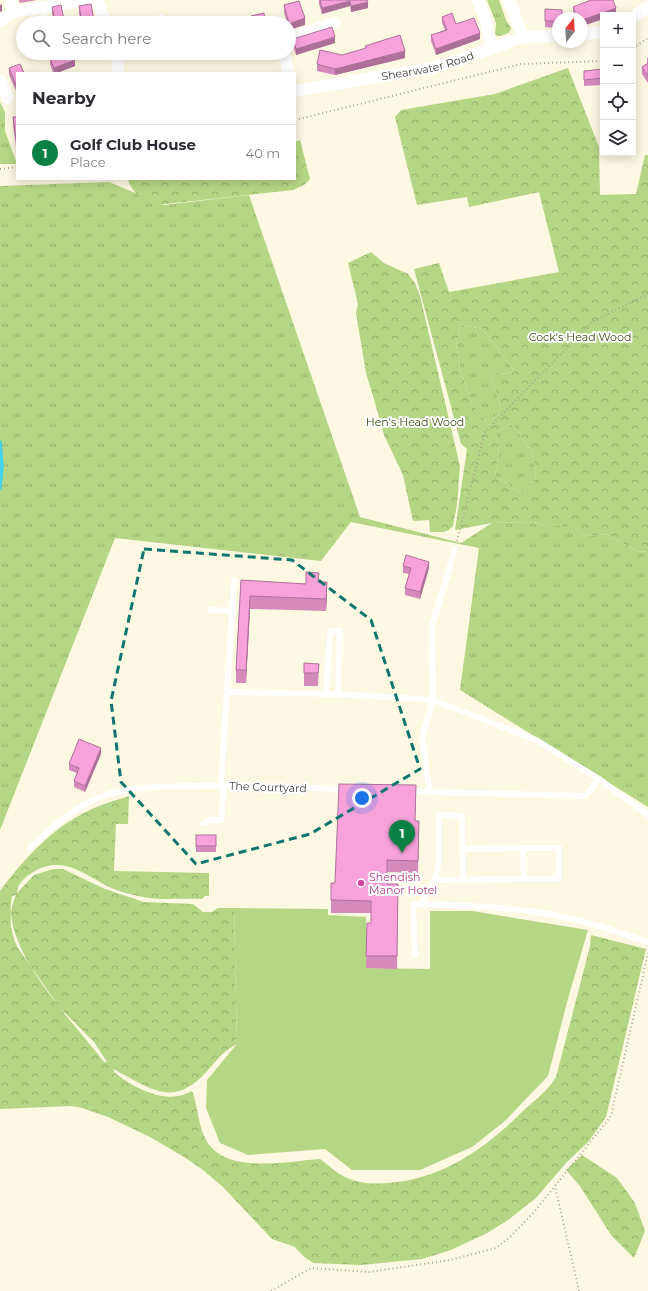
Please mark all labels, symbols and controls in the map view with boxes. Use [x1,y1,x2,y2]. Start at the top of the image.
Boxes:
north arrow [552,12,588,48]
map controls [600,12,636,156]
button: + [600,12,636,48]
search box [16,16,296,60]
icon: search [30,27,52,49]
text: Search here [62,29,151,48]
street label: Shearwater Road [380,48,476,83]
button: − [600,48,636,84]
button: locate [600,84,636,120]
text: Nearby [32,88,96,108]
button: layers [600,120,636,156]
text: Golf Club House [70,135,196,154]
text: 1 [42,145,48,161]
text: 40 m [246,145,280,161]
text: Place [70,154,106,170]
park label: Cock's Head Wood [529,330,631,344]
park label: Hen's Head Wood [366,415,464,429]
street label: The Courtyard [229,779,307,795]
your location [352,788,372,808]
pin: 1 [389,820,415,853]
place label: Shendish Manor Hotel [369,870,437,897]
marker: Shendish Manor Hotel [356,878,366,888]

